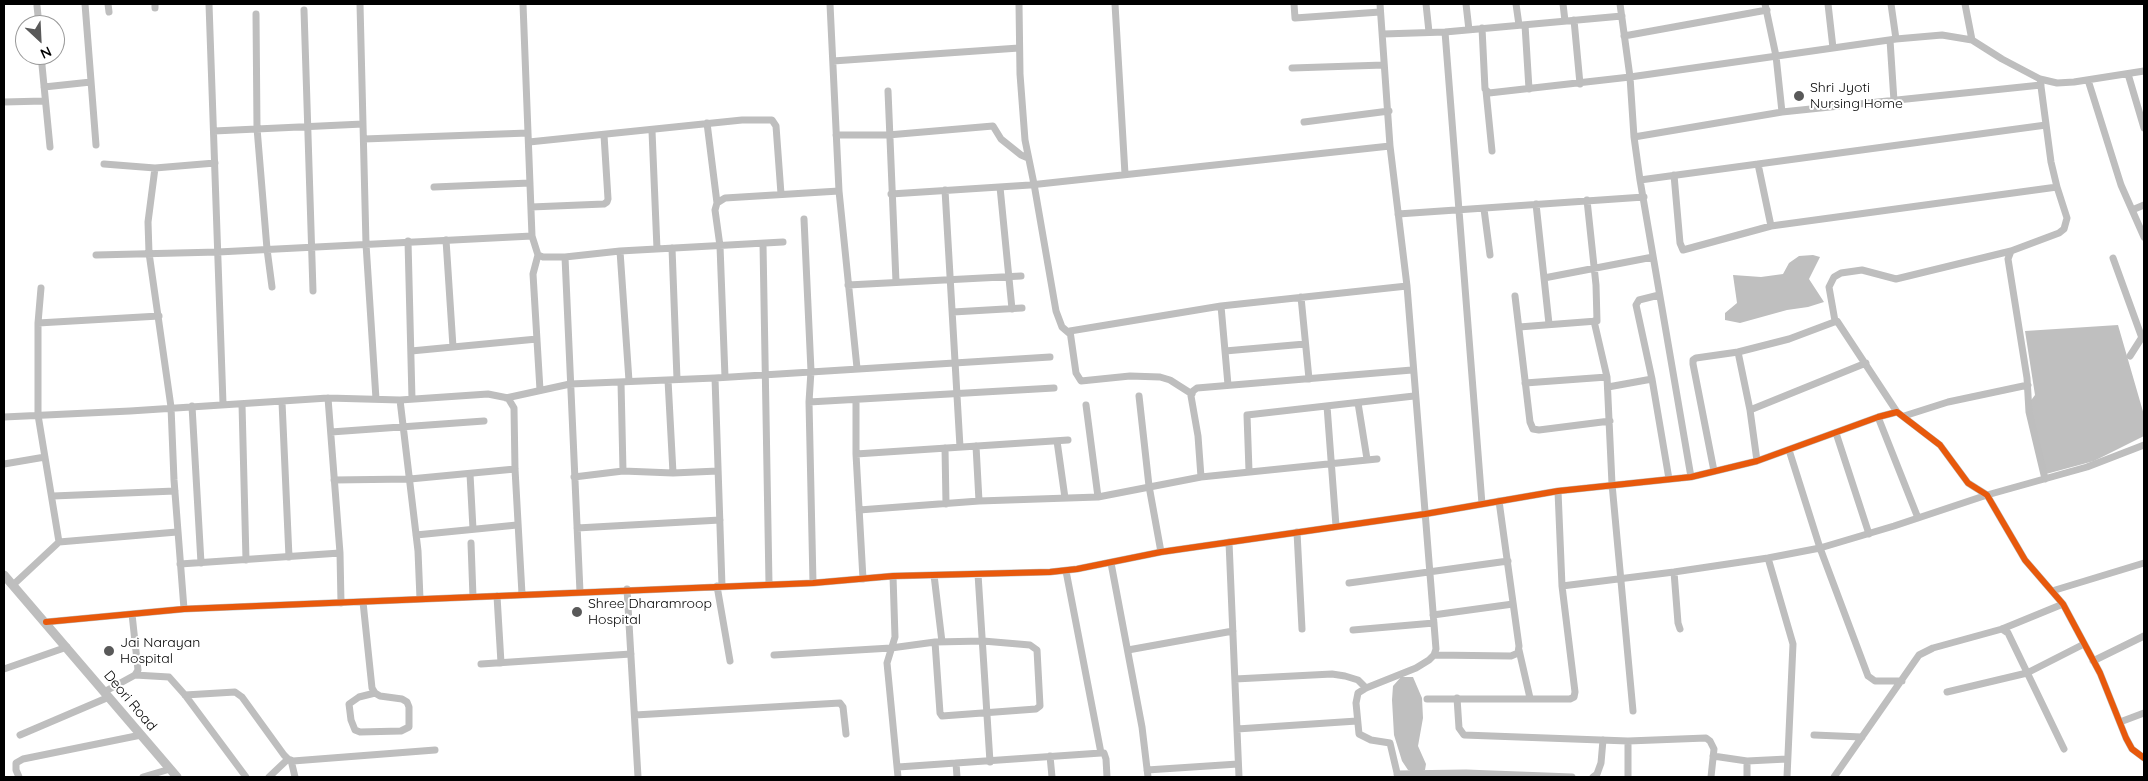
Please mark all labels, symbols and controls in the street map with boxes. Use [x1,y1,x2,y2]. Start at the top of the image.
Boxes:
north arrow [15,15,65,65]
text: N [37,42,54,63]
place label: Shri Jyoti Nursing Home [1810,80,1903,112]
marker: Shri Jyoti Nursing Home [1792,89,1806,103]
place label: Shree Dharamroop Hospital [588,596,712,628]
marker: Shree Dharamroop Hospital [570,605,584,619]
place label: Jai Narayan Hospital [120,635,200,668]
marker: Jai Narayan Hospital [102,644,116,658]
street label: Deori Road [100,667,160,735]

